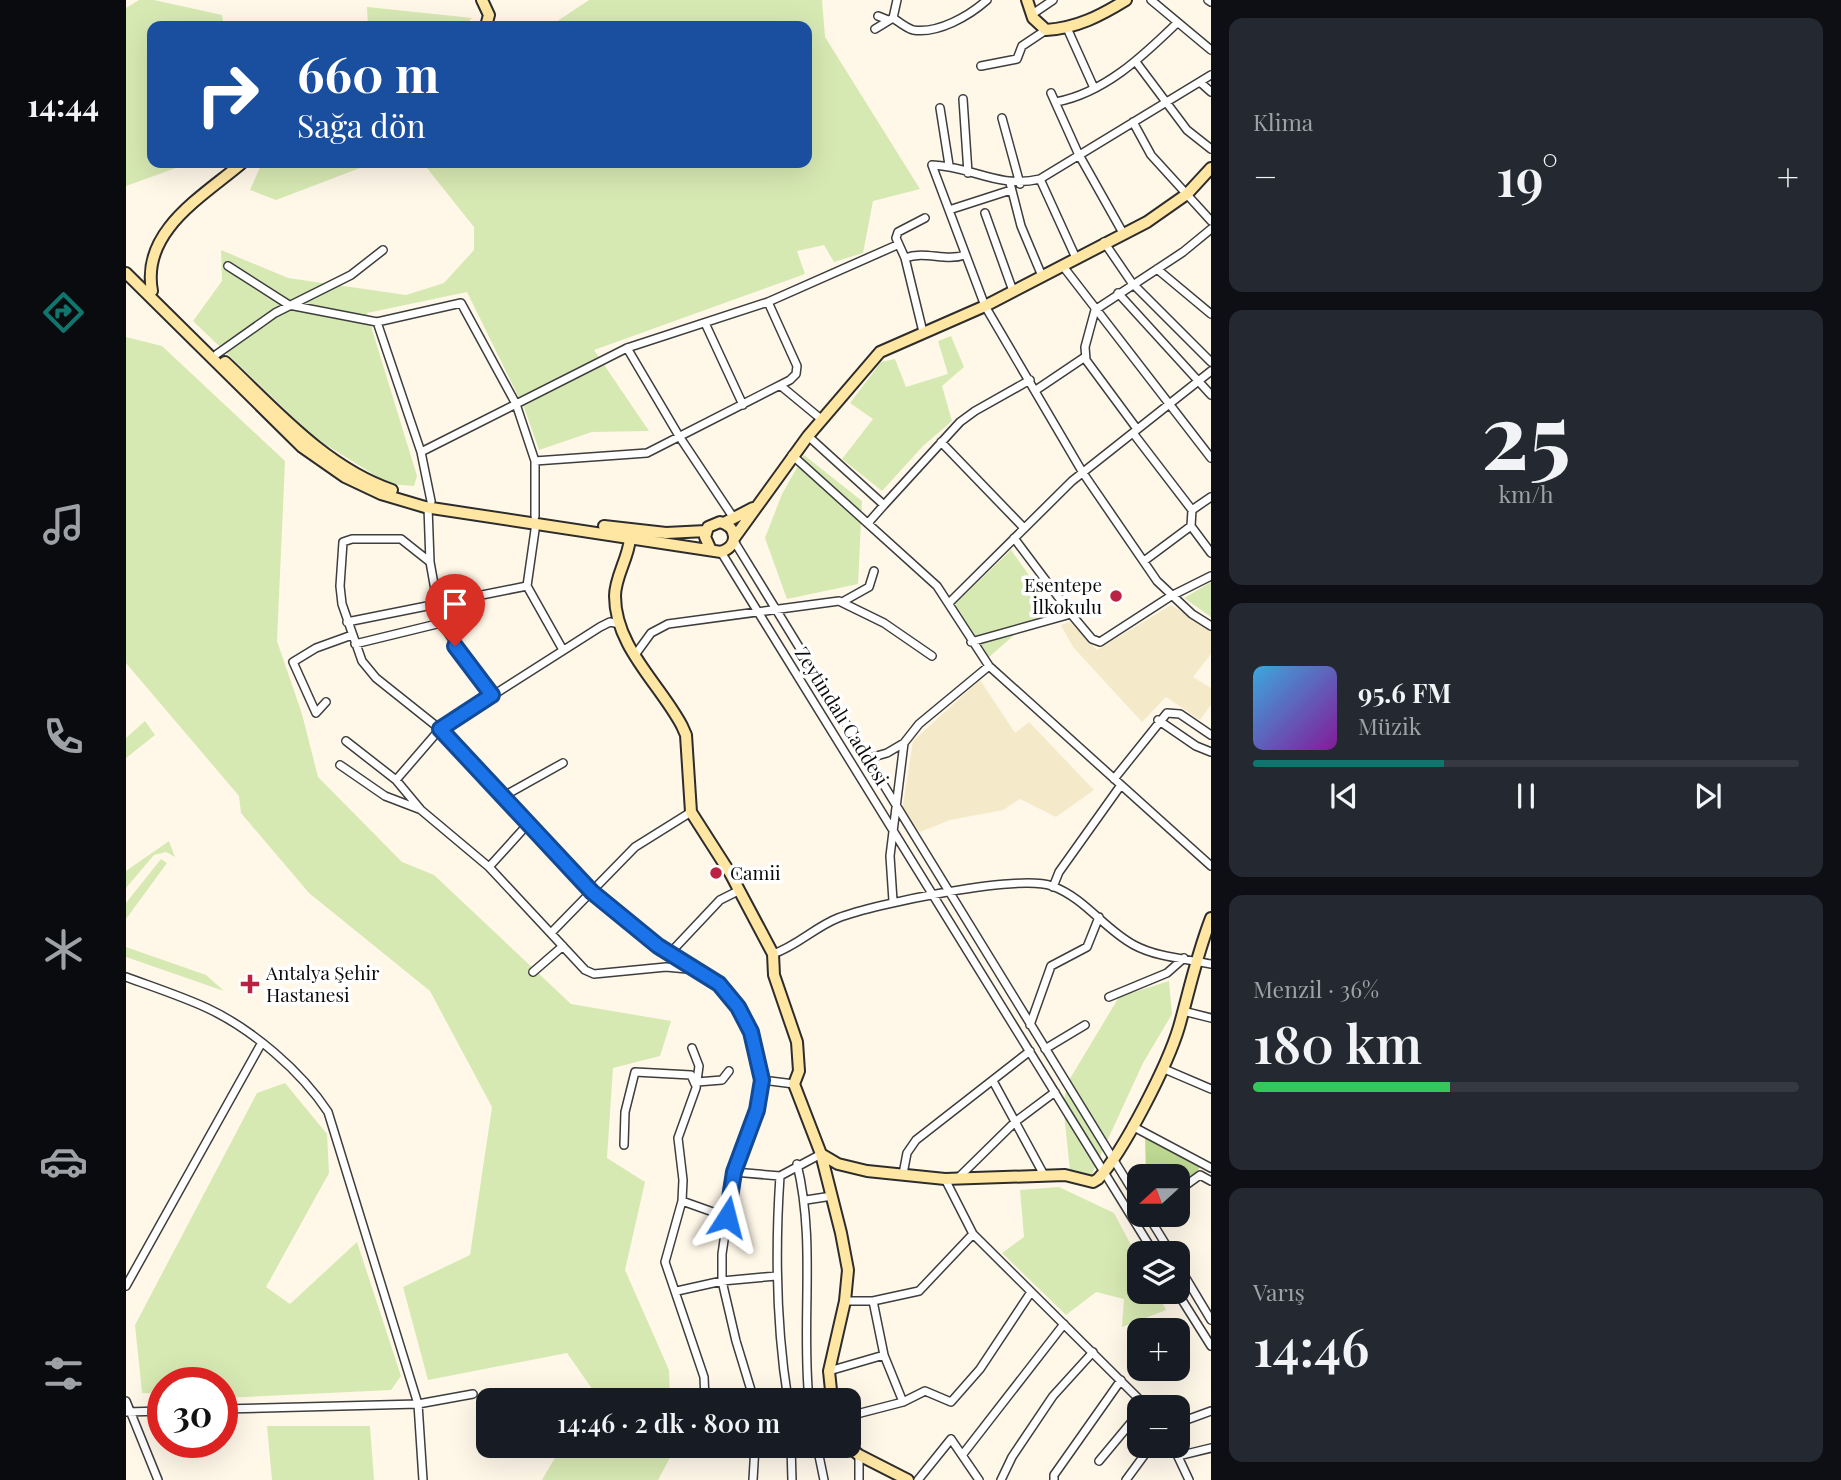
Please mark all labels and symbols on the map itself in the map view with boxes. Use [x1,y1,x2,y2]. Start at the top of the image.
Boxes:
place label: Esentepe İlkokulu [1024,571,1102,619]
pin [425,574,485,646]
marker: Esentepe İlkokulu [1108,588,1124,604]
street label: Zeytindalı Caddesi [790,641,896,790]
place label: Camii [730,859,781,885]
marker: Camii [708,865,724,881]
place label: Antalya Şehir Hastanesi [265,959,380,1007]
marker: Antalya Şehir Hastanesi [240,974,260,994]
north arrow [1127,1164,1190,1227]
position arrow [690,1180,764,1254]
speed limit sign: 30 [147,1367,238,1458]

